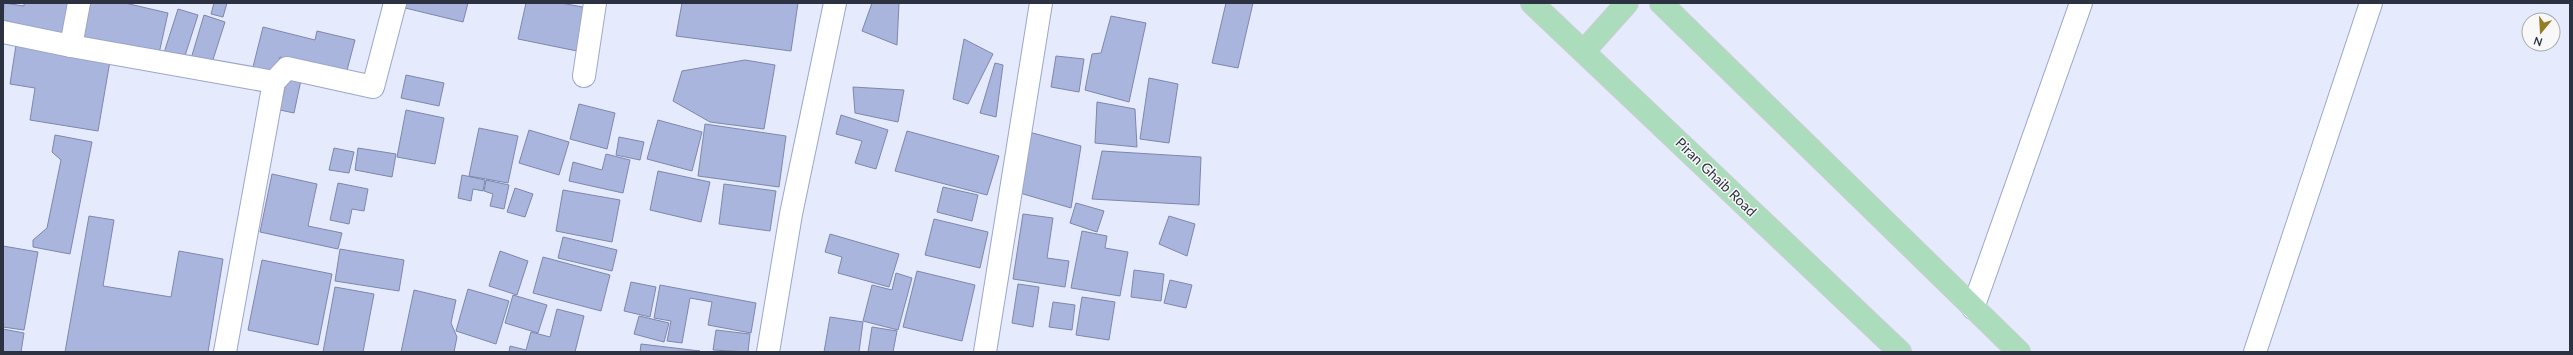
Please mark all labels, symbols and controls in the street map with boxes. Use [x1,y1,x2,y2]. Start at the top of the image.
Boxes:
north arrow [2521,12,2561,52]
text: N [2532,34,2544,49]
street label: Piran Ghaib Road [1672,134,1760,220]

